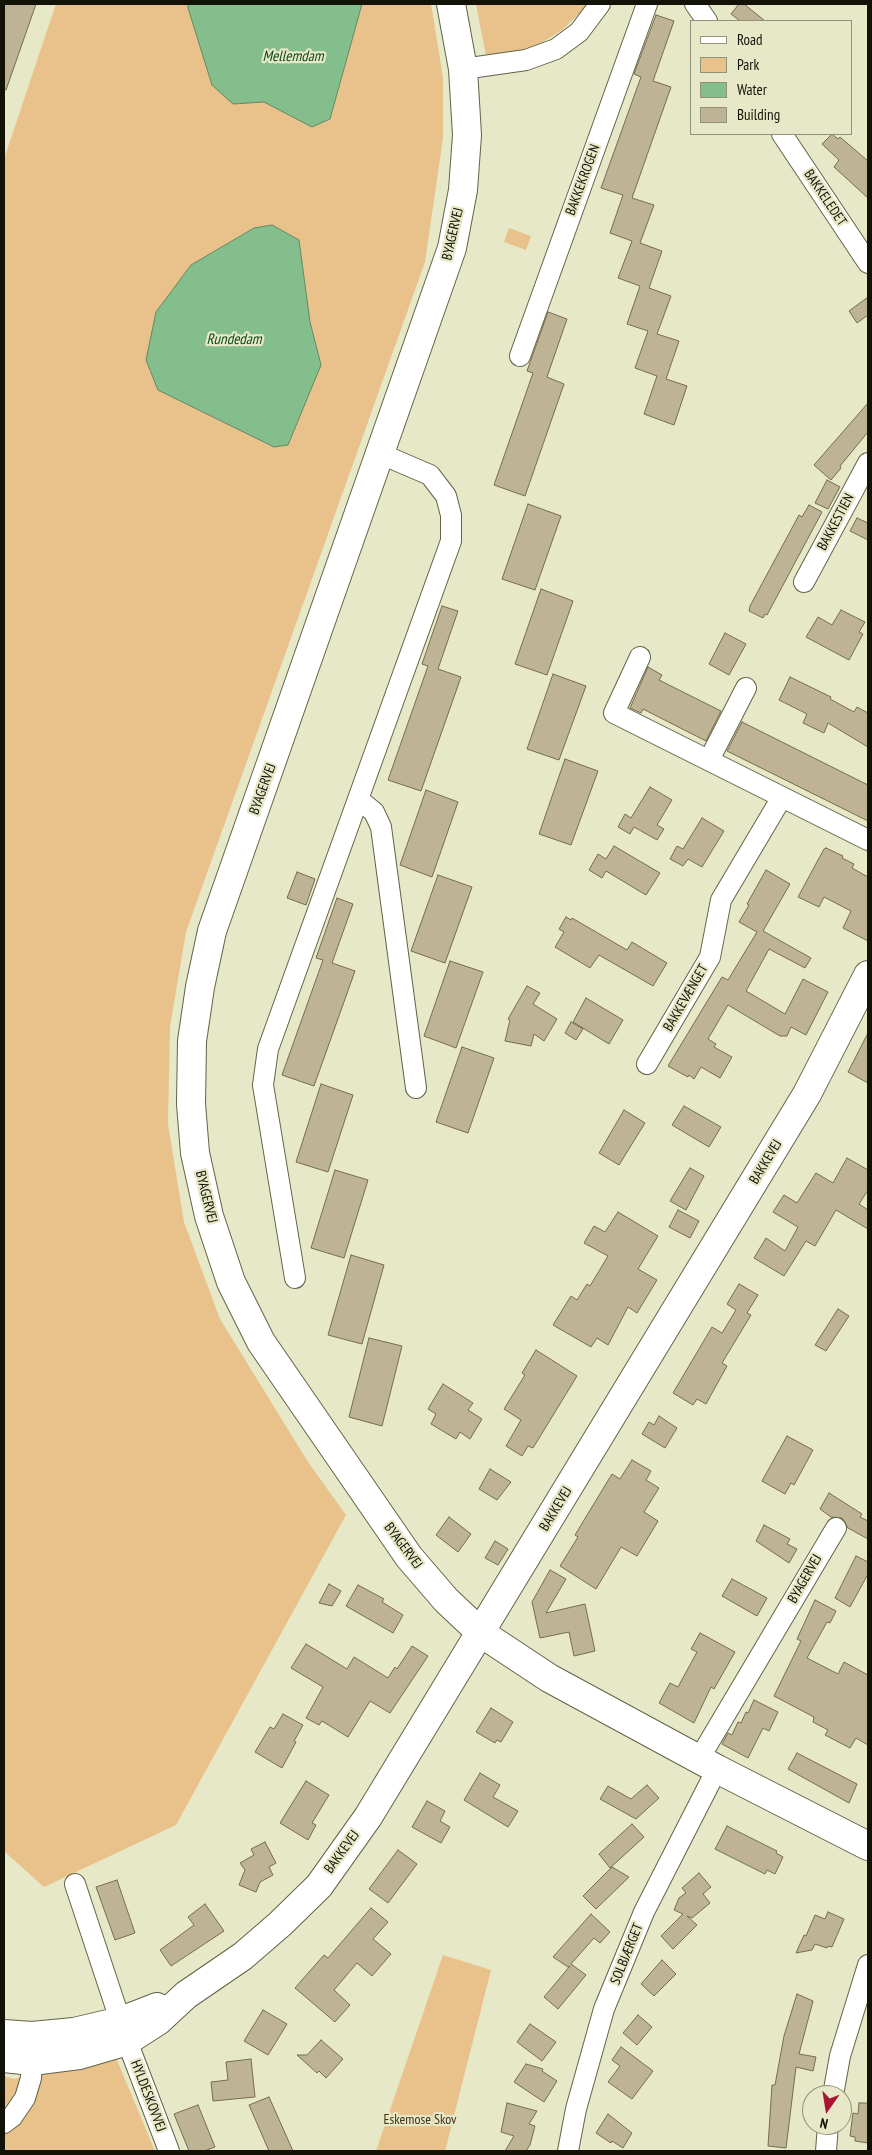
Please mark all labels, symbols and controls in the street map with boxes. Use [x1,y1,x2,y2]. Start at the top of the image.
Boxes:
legend [690,20,852,135]
text: Road [737,30,763,49]
water label: Mellemdam [263,48,323,66]
text: Park [737,55,759,74]
text: Water [737,80,767,99]
text: Building [737,105,780,124]
street label: BAKKEKROGEN [562,142,604,218]
street label: BAKKELEDET [800,167,850,229]
street label: BYAGERVEJ [439,206,467,262]
water label: Rundedam [206,331,262,349]
street label: BAKKESTIEN [814,491,858,553]
street label: BYAGERVEJ [246,761,280,817]
street label: BAKKEVÆNGET [660,961,712,1035]
street label: BAKKEVEJ [746,1137,786,1187]
street label: BYAGERVEJ [191,1169,221,1225]
street label: BAKKEVEJ [536,1484,576,1534]
street label: BYAGERVEJ [380,1520,426,1572]
street label: BYAGERVEJ [784,1552,826,1606]
street label: BAKKEVEJ [321,1827,363,1877]
street label: SOLBJÆRGET [607,1921,647,1987]
street label: HYLDESKOVVEJ [127,2058,169,2134]
north arrow [802,2085,852,2135]
park label: Eskemose Skov [383,2112,457,2128]
text: N [818,2114,830,2133]

